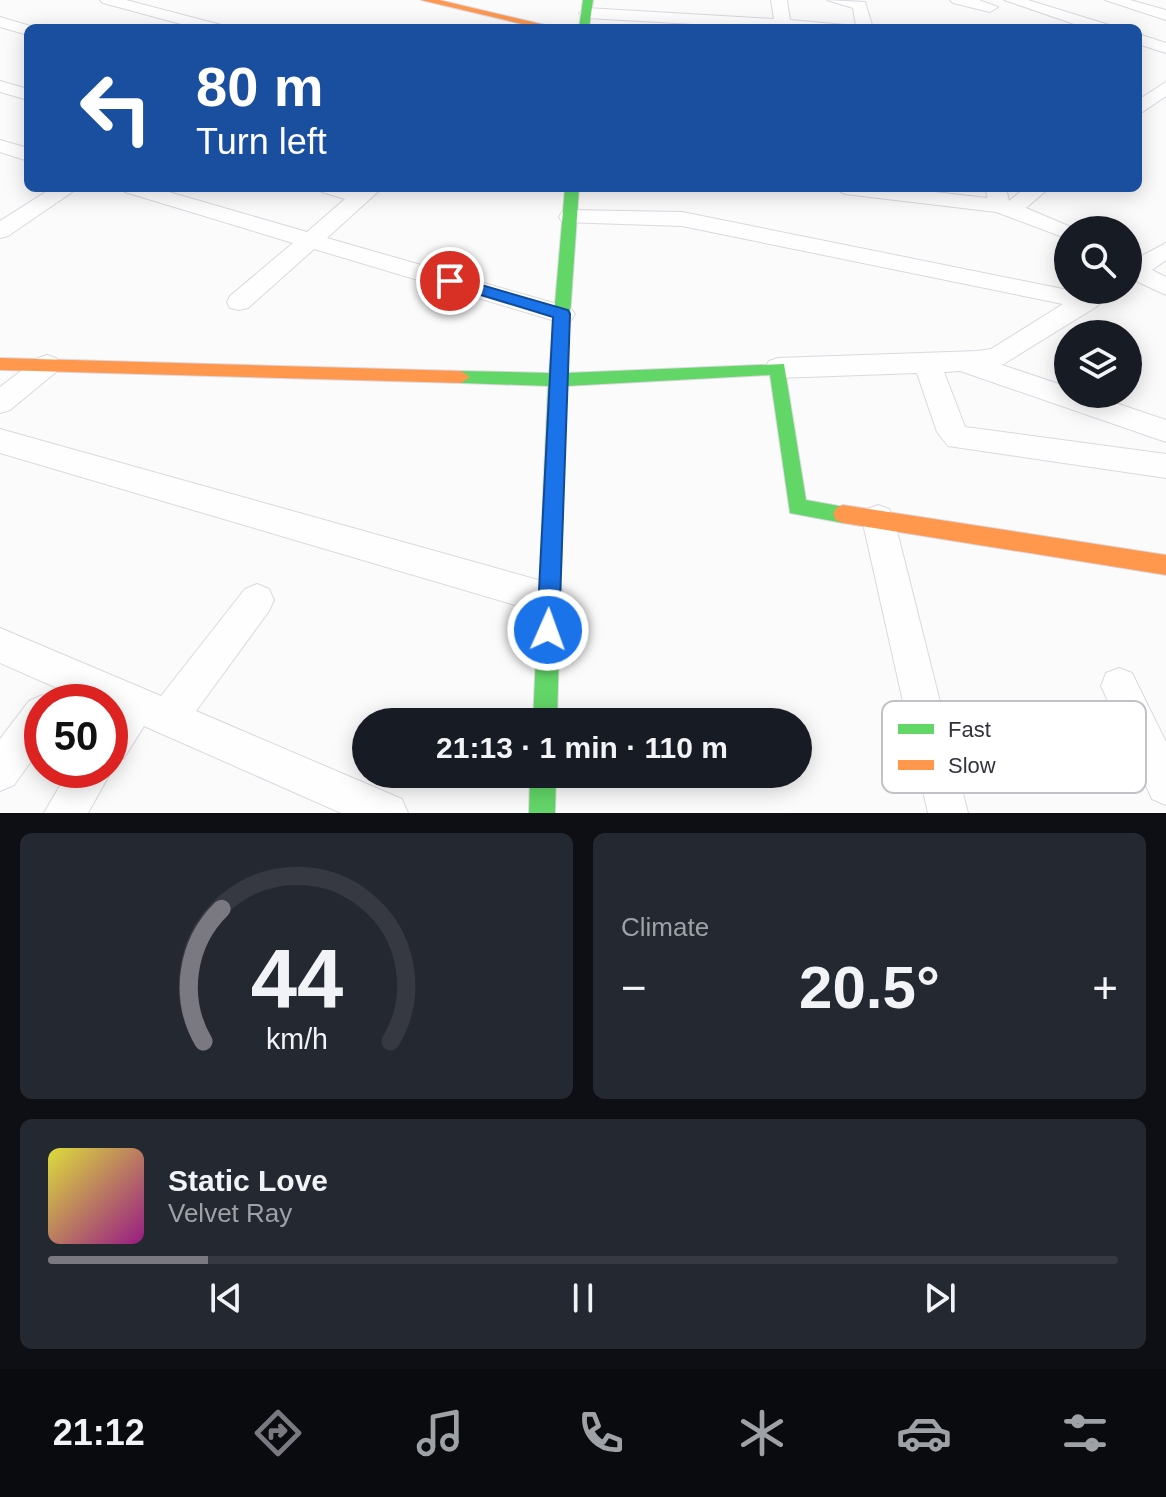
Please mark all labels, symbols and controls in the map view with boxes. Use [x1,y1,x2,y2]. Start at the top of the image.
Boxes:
text: 80 m [196,55,324,118]
icon: left [64,56,168,160]
text: Turn left [196,121,327,162]
map controls [1054,216,1142,408]
button: search [1054,216,1142,304]
pin [416,247,484,315]
icon: arrive [428,259,472,303]
button: layers [1054,320,1142,408]
position arrow [506,588,590,672]
speed limit sign: 50 [24,684,128,788]
legend [882,701,1146,793]
text: Fast [948,717,991,742]
text: 21:13 · 1 min · 110 m [436,731,728,764]
text: Slow [948,753,996,778]
text: Climate [621,912,709,942]
text: 44 [250,933,343,1026]
text: 20.5° [799,954,940,1021]
text: − [621,963,647,1012]
text: + [1092,963,1118,1012]
text: km/h [266,1023,327,1055]
text: Static Love [168,1164,328,1197]
text: Velvet Ray [168,1198,292,1228]
icon: previous [204,1276,248,1320]
icon: pause [561,1276,605,1320]
icon: next [918,1276,962,1320]
icon: directions [250,1405,306,1461]
icon: music [412,1405,468,1461]
icon: phone [573,1405,629,1461]
icon: climate [734,1405,790,1461]
icon: car [896,1405,952,1461]
icon: filters [1057,1405,1113,1461]
text: 21:12 [53,1412,145,1453]

